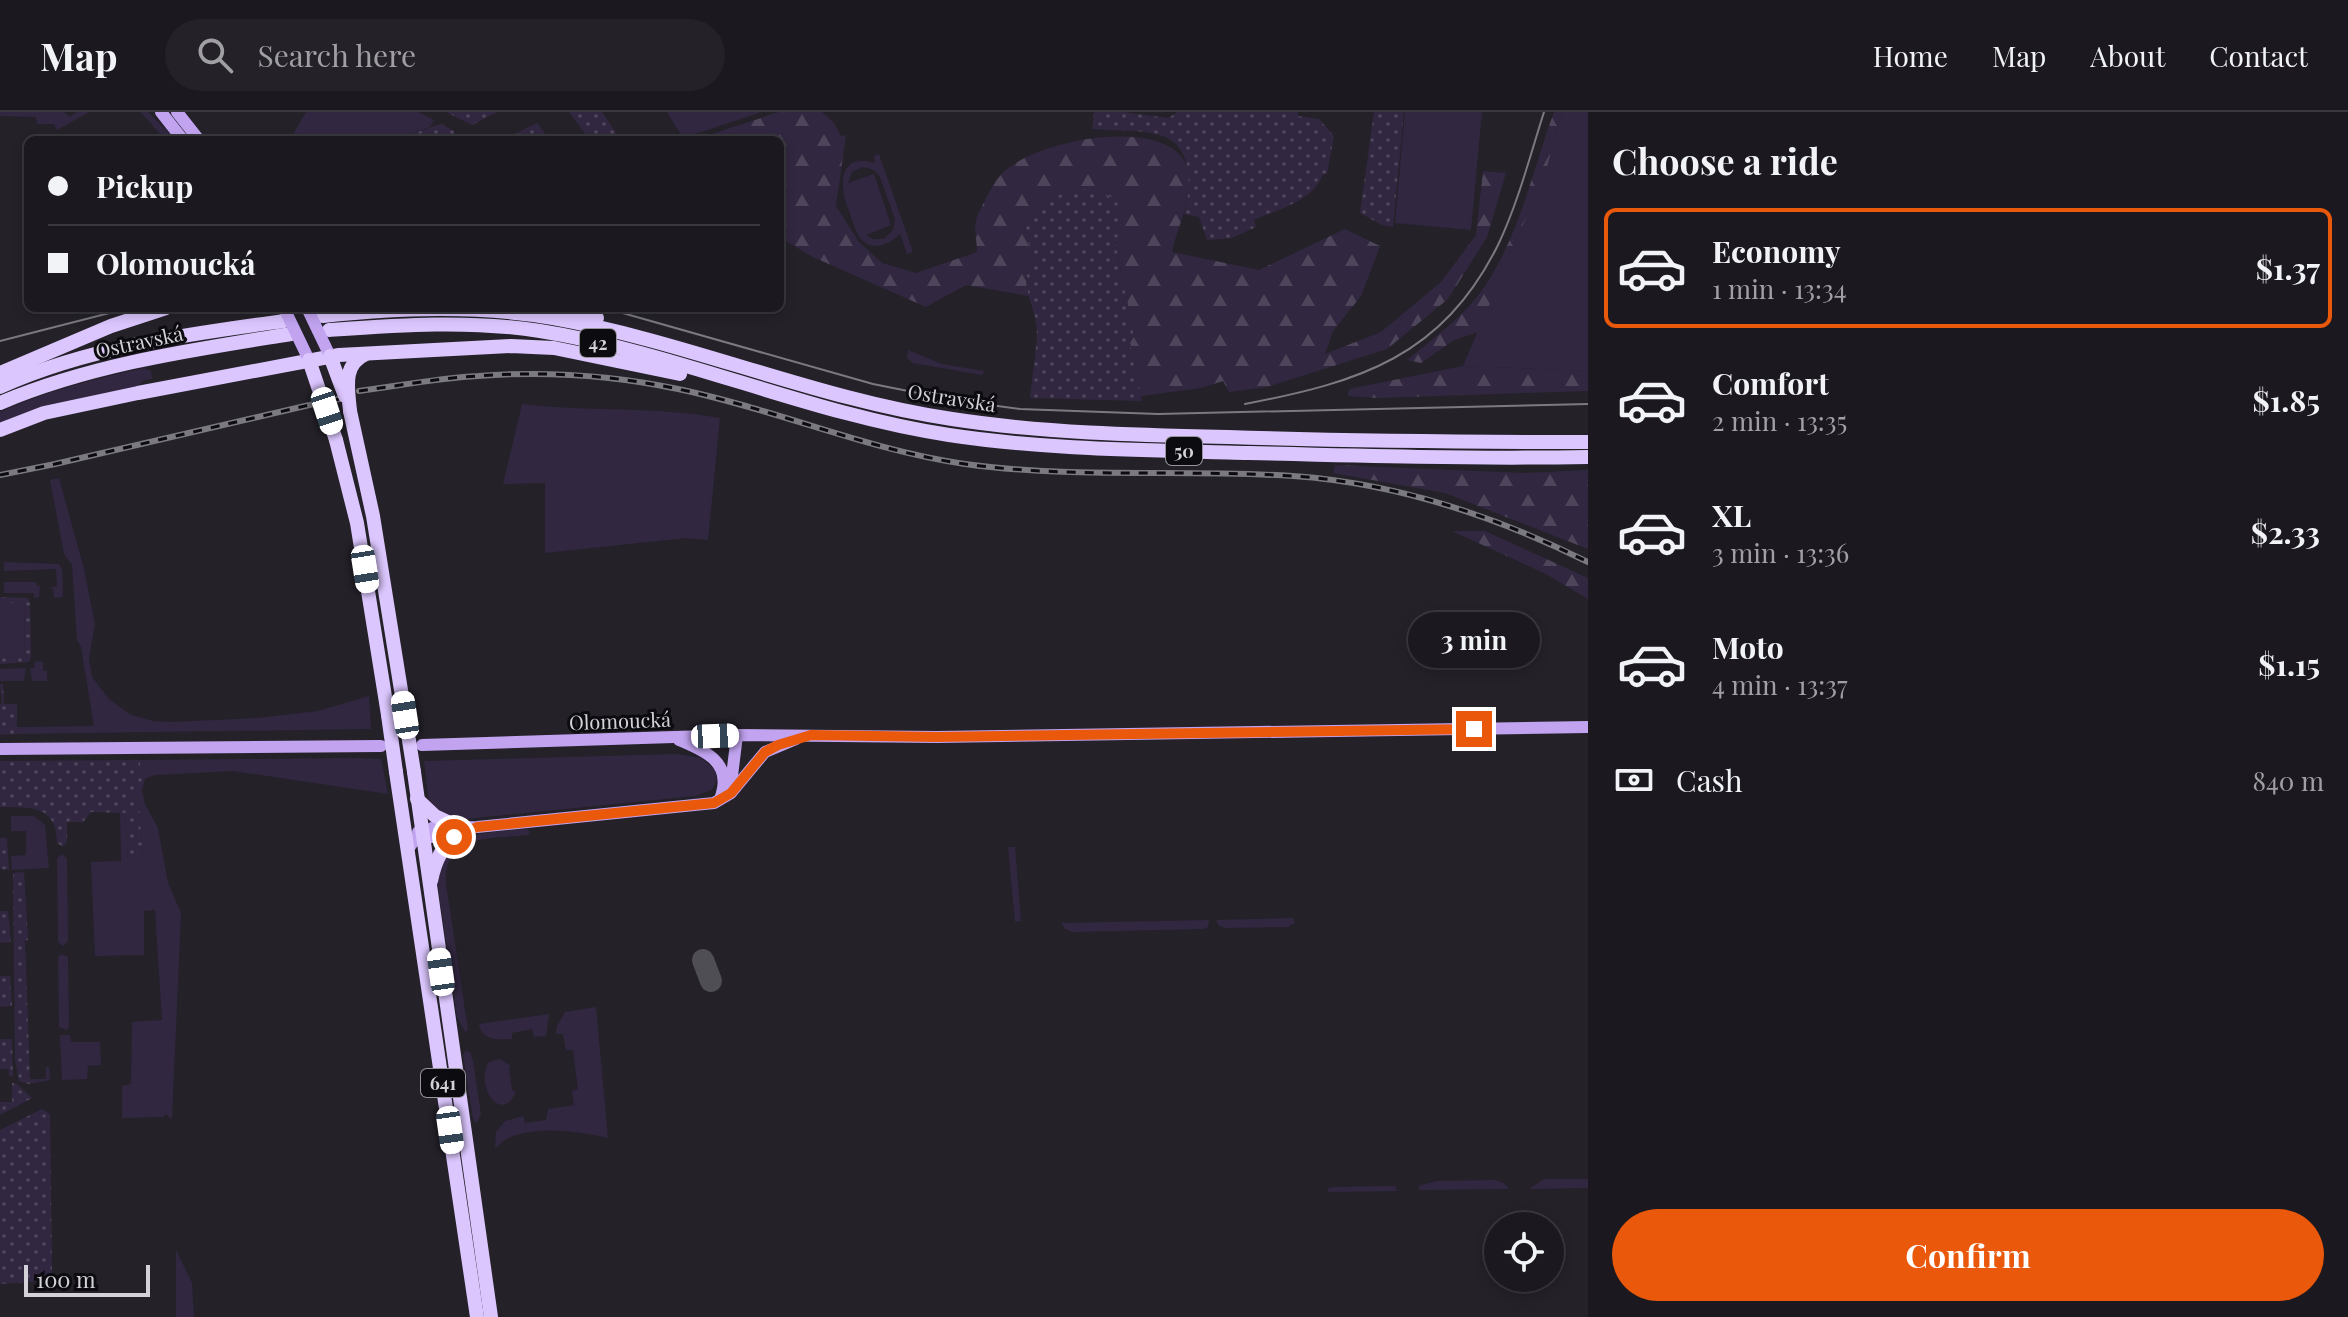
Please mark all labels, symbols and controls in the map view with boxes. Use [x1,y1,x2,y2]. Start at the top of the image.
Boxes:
search box [165,19,725,91]
text: Map [40,30,117,81]
icon: search [193,33,237,77]
text: Search here [257,35,416,75]
text: Home [1873,37,1948,74]
text: Map [1992,37,2046,74]
text: About [2090,37,2165,74]
text: Contact [2209,37,2308,74]
text: Choose a ride [1612,136,1838,184]
text: Pickup [96,166,193,206]
text: Economy [1712,231,1841,271]
icon: car [1616,232,1688,304]
text: Olomoucká [96,243,256,283]
text: $1.37 [2256,248,2320,288]
text: 1 min · 13:34 [1712,271,1847,306]
street label: Ostravská [93,319,185,363]
road number: 42 [580,329,616,357]
text: Comfort [1712,363,1829,403]
icon: car [1616,364,1688,436]
street label: Ostravská [906,377,998,417]
text: $1.85 [2253,380,2320,420]
car [308,384,346,438]
text: 2 min · 13:35 [1712,403,1847,438]
road number: 50 [1166,437,1202,465]
text: XL [1712,495,1751,535]
icon: car [1616,496,1688,568]
text: $2.33 [2251,512,2320,552]
text: 3 min · 13:36 [1712,535,1849,570]
car [349,543,381,595]
callout: 3 min [1408,613,1540,669]
text: 3 min [1441,622,1507,657]
text: Moto [1712,627,1784,667]
icon: car [1616,628,1688,700]
text: $1.15 [2258,644,2320,684]
text: 4 min · 13:37 [1712,667,1847,702]
car [389,689,421,741]
street label: Olomoucká [569,705,671,735]
route end [1456,711,1492,747]
car [691,723,739,749]
icon: cash [1612,758,1656,802]
text: Cash [1676,760,1743,800]
text: 840 m [2252,763,2324,798]
route start [436,819,472,855]
car [426,947,456,997]
road number: 641 [421,1069,465,1097]
car [435,1105,465,1155]
button: Confirm [1612,1209,2324,1301]
map controls [1484,1212,1564,1292]
button: locate [1484,1212,1564,1292]
scale bar [24,1261,150,1297]
text: 100 m [36,1264,96,1294]

